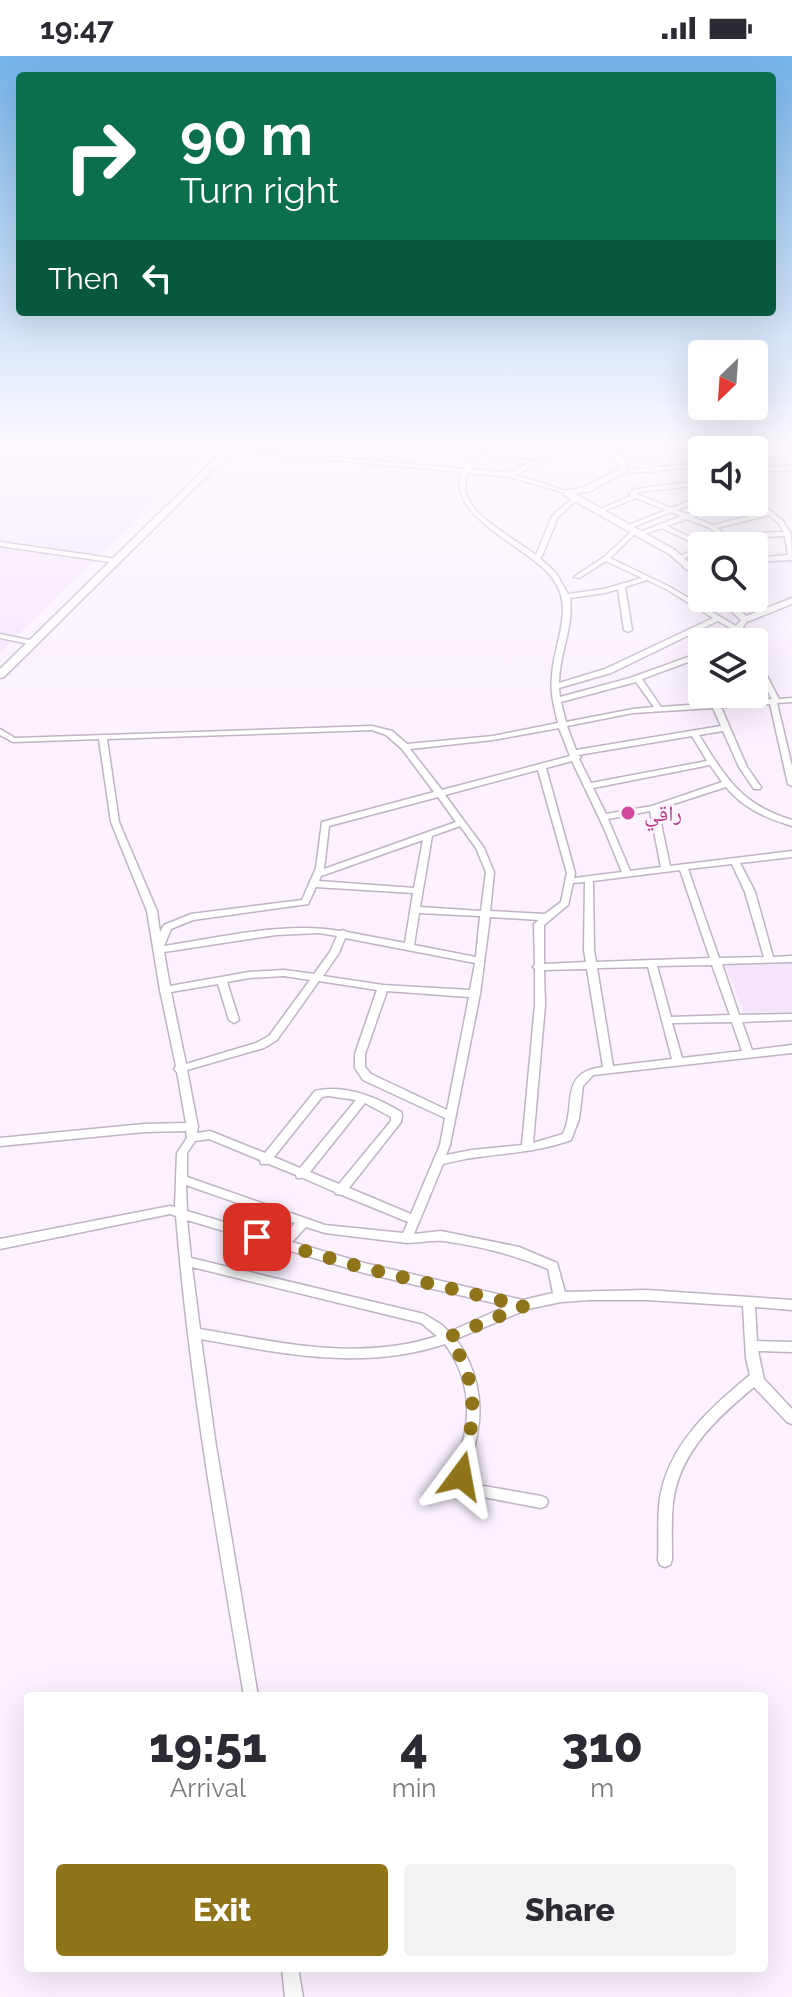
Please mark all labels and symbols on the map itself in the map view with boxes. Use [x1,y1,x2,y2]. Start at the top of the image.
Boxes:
north arrow [688,340,768,420]
place label: راقي [644,800,682,831]
marker: راقي [619,804,637,822]
pin [223,1203,291,1271]
position arrow [419,1434,503,1518]

